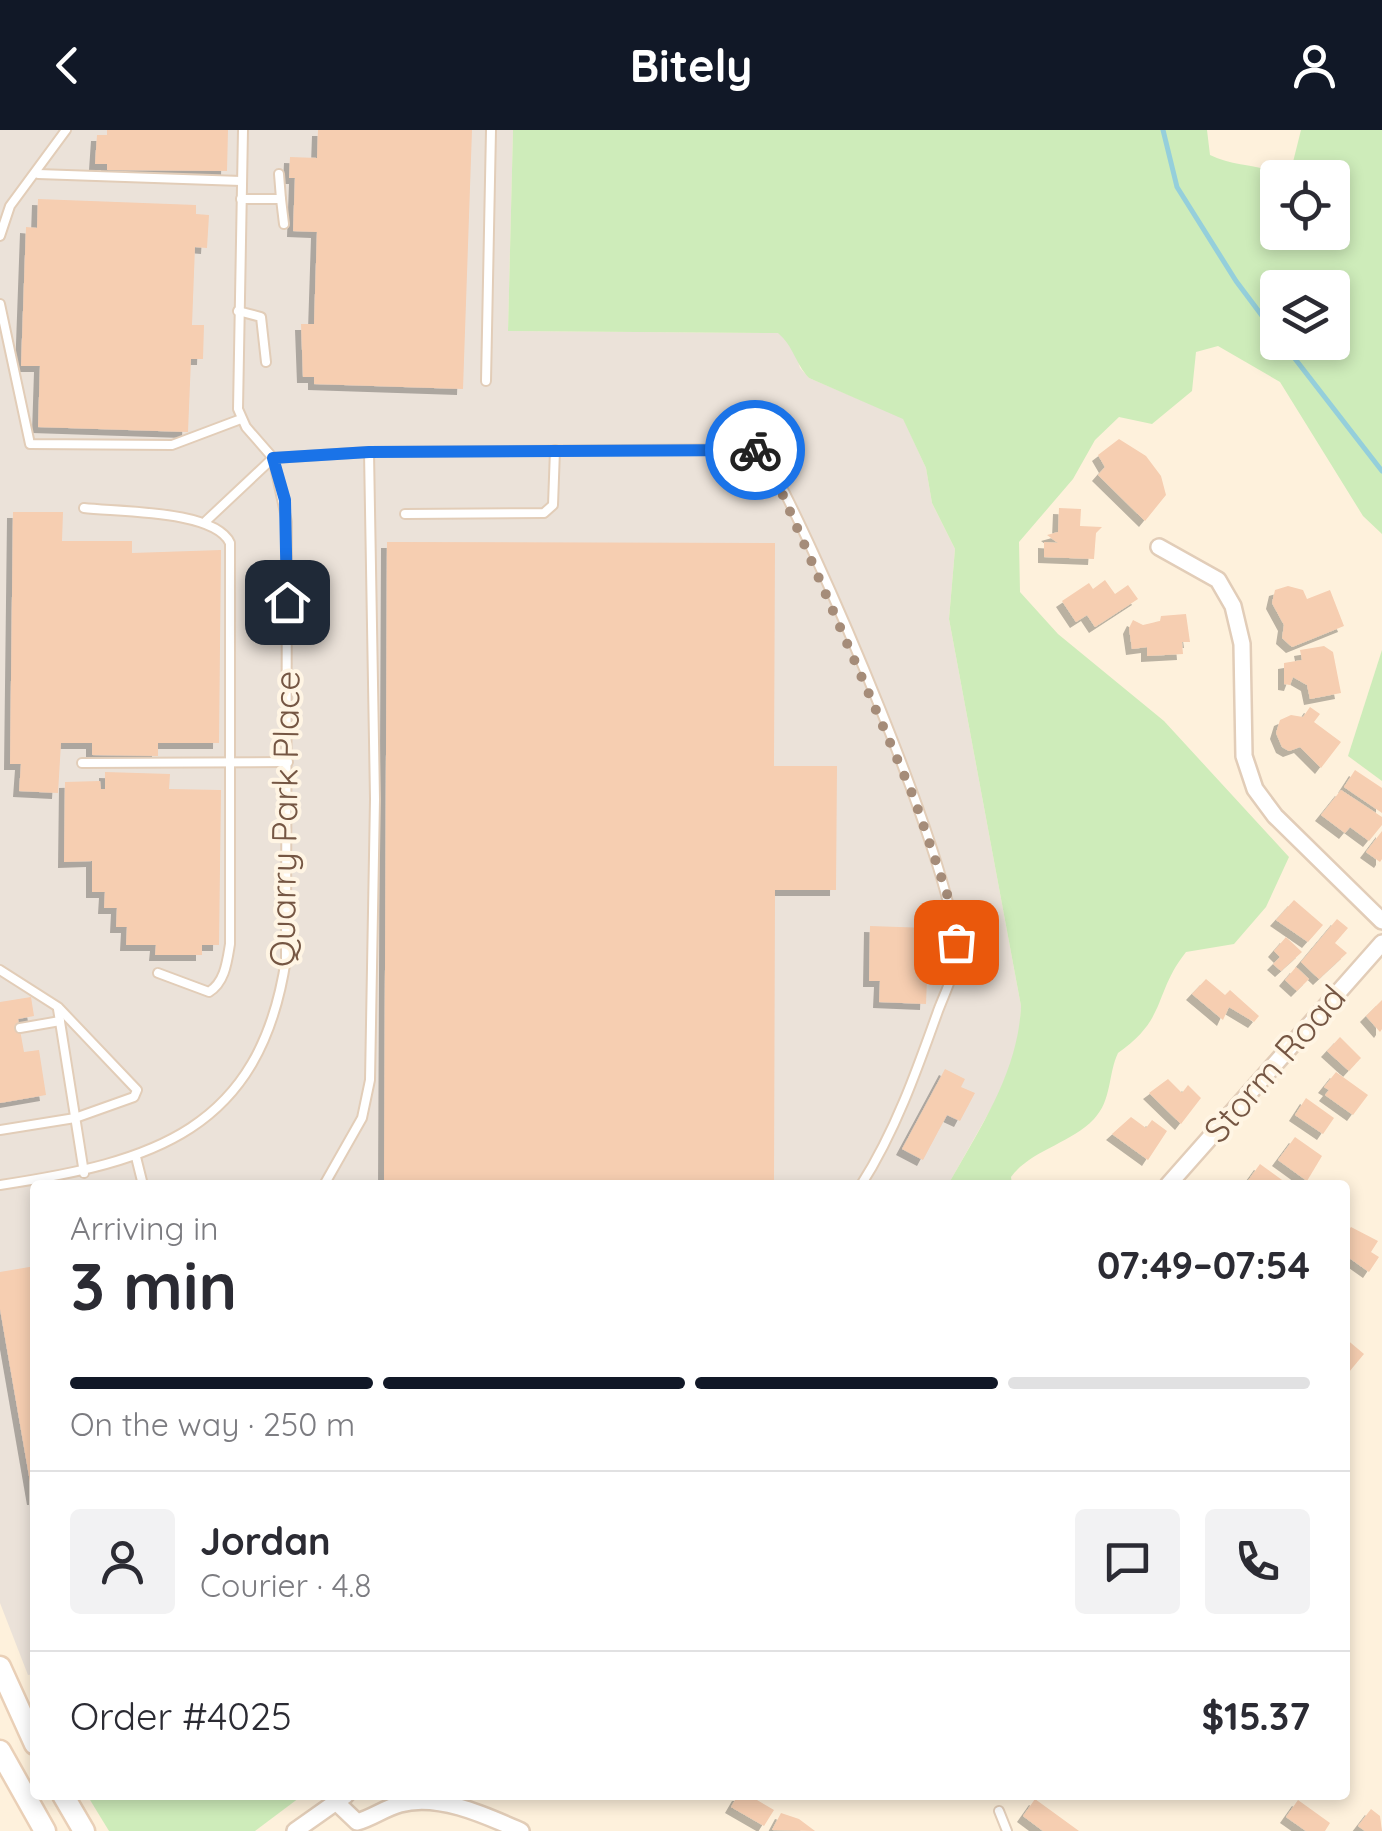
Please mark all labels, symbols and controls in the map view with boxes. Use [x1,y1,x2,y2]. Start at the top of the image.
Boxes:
text: Bitely [630,37,752,93]
icon: back [40,38,95,93]
icon: person [1287,38,1342,93]
map controls [1260,160,1350,360]
button: locate [1260,160,1350,250]
button: layers [1260,270,1350,360]
courier [705,400,805,500]
icon: bike [728,423,783,478]
pin [245,560,330,645]
icon: home [260,575,315,630]
street label: Quarry Park Place [259,670,309,968]
pin [914,900,999,985]
icon: bag [929,915,984,970]
street label: Storm Road [1194,976,1355,1151]
text: Arriving in [70,1208,219,1248]
text: 07:49–07:54 [1097,1241,1310,1289]
text: 3 min [70,1245,237,1326]
text: On the way · 250 m [70,1404,355,1444]
button: person [70,1509,175,1614]
button: chat [1075,1509,1180,1614]
button: phone [1205,1509,1310,1614]
text: Jordan [200,1517,331,1565]
text: Courier · 4.8 [200,1565,372,1605]
text: Order #4025 [70,1692,292,1740]
text: $15.37 [1201,1692,1310,1740]

